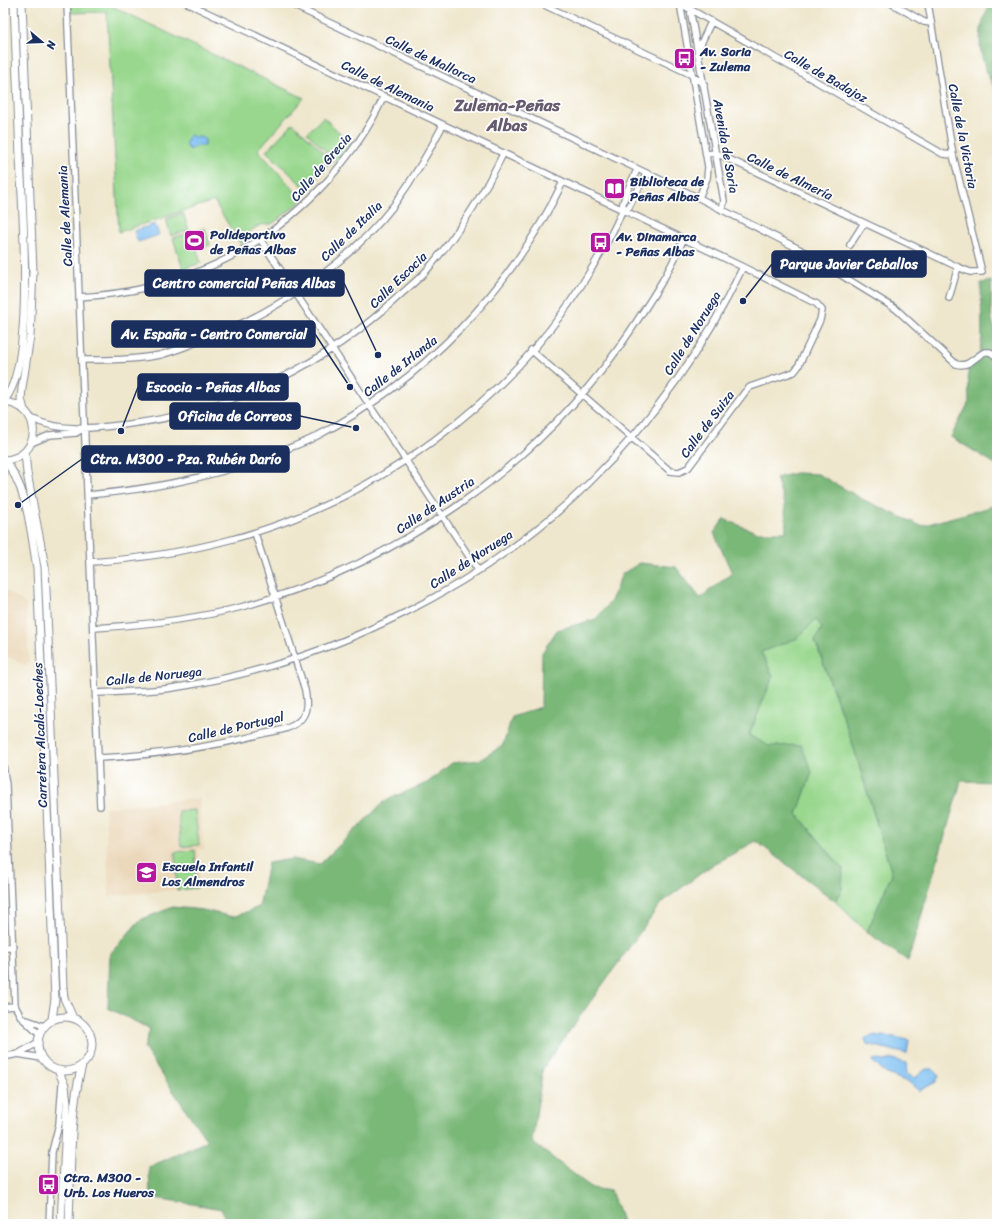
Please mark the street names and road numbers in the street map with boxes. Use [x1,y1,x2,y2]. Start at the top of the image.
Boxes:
street label: Calle de Mallorca [382,28,481,90]
street label: Calle de Badajoz [780,43,873,110]
street label: Calle de Alemania [337,53,439,119]
street label: Calle de la Victoria [942,82,985,191]
street label: Avenida de Soria [706,96,746,196]
street label: Calle de Grecia [284,127,358,207]
street label: Calle de Almería [743,145,837,207]
street label: Calle de Alemania [51,164,79,267]
street label: Calle de Italia [314,195,388,267]
street label: Calle Escocia [363,246,433,314]
street label: Calle de Noruega [657,286,727,380]
street label: Calle de Irlanda [358,329,443,403]
street label: Calle de Suiza [674,385,741,463]
street label: Calle de Austria [391,470,480,540]
street label: Calle de Noruega [425,523,518,595]
street label: Calle de Noruega [105,660,203,692]
street label: Carretera Alcalá-Loeches [26,661,54,808]
street label: Calle de Portugal [186,705,287,749]

